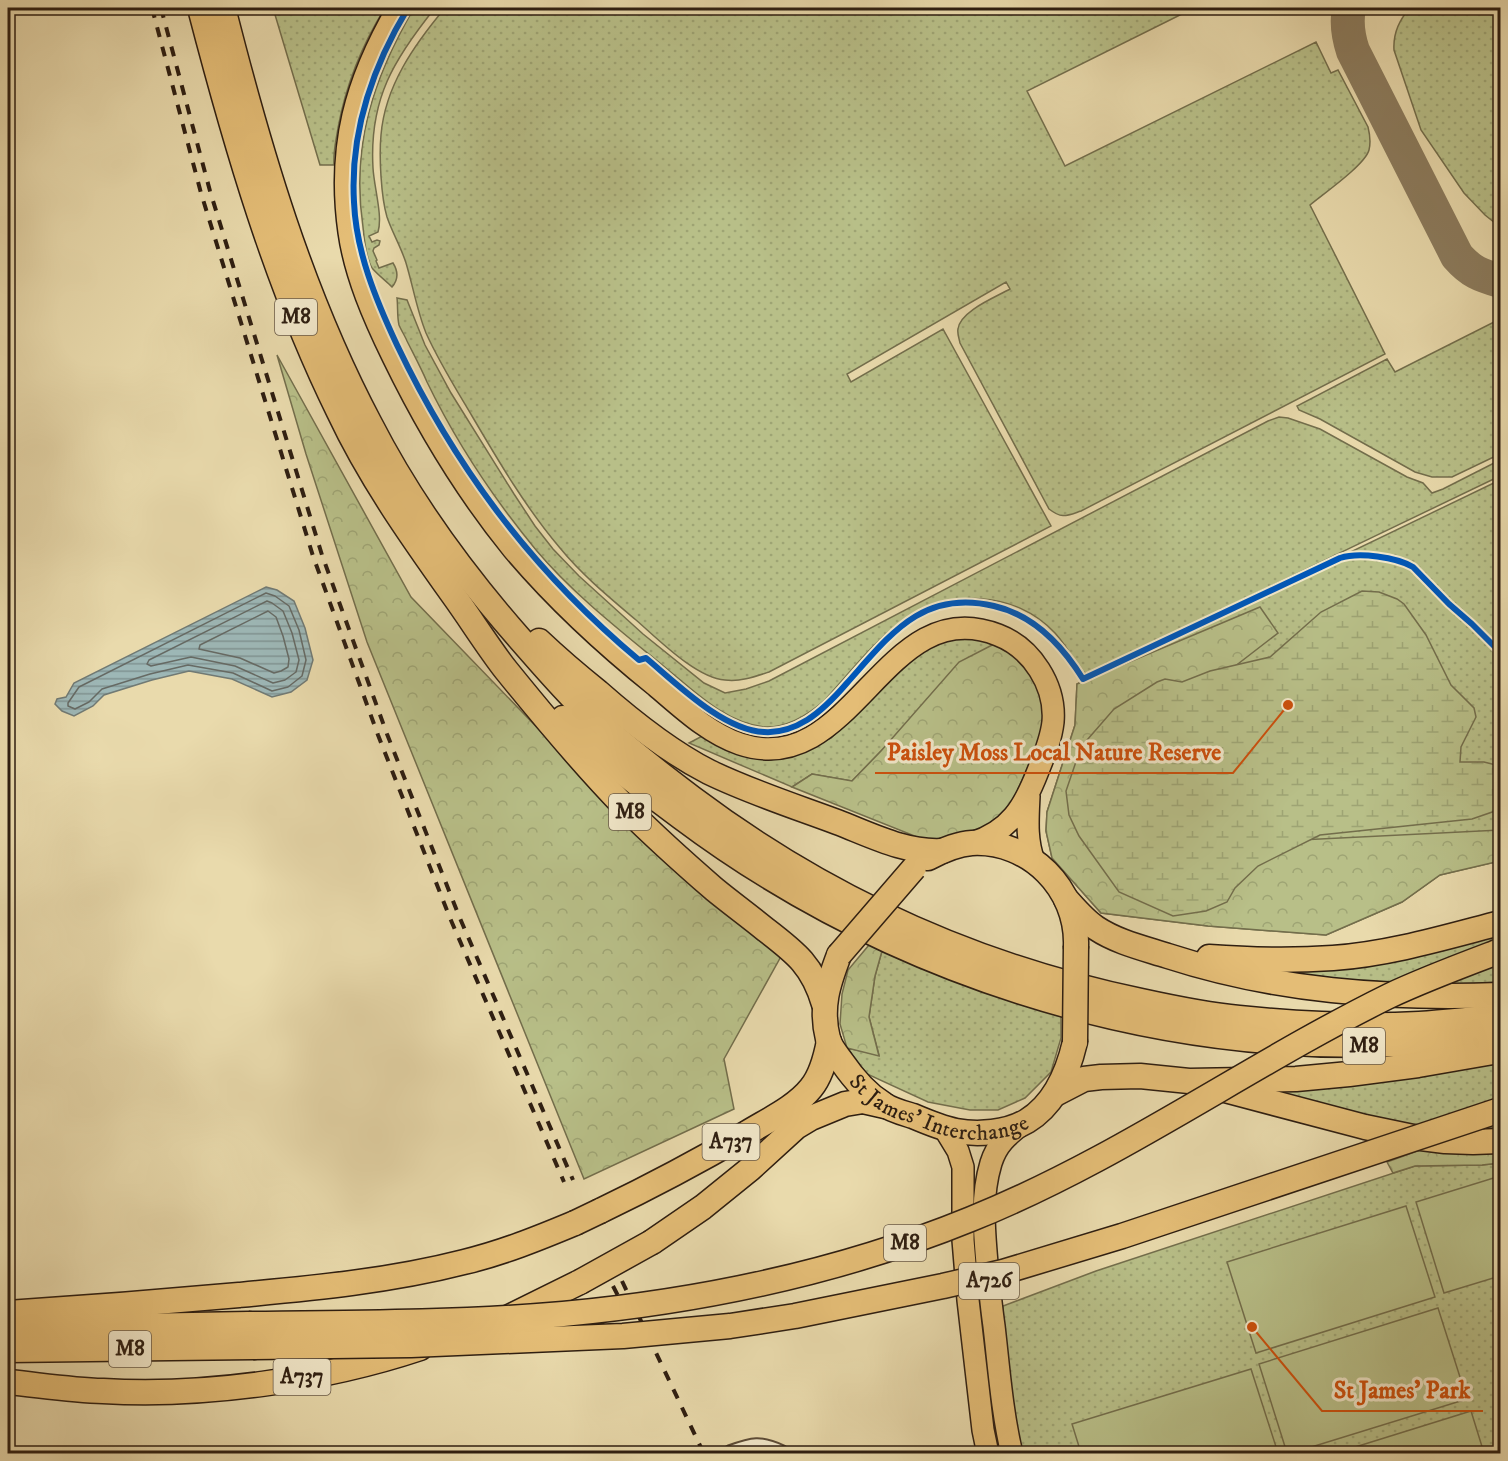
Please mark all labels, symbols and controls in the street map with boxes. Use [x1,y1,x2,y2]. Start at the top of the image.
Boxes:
road number: M8 [275,299,317,335]
callout: Paisley Moss Local Nature Reserve [875,731,1233,773]
text: Paisley Moss Local Nature Reserve [887,738,1221,768]
road number: M8 [609,794,651,830]
road number: M8 [1343,1028,1385,1064]
street label: St James' Interchange [843,1068,1033,1146]
road number: A737 [702,1124,760,1160]
road number: M8 [884,1225,926,1261]
road number: A726 [959,1263,1019,1299]
road number: M8 [109,1331,151,1367]
road number: A737 [274,1359,330,1395]
callout: St James' Park [1322,1369,1483,1411]
text: St James' Park [1334,1376,1471,1406]

